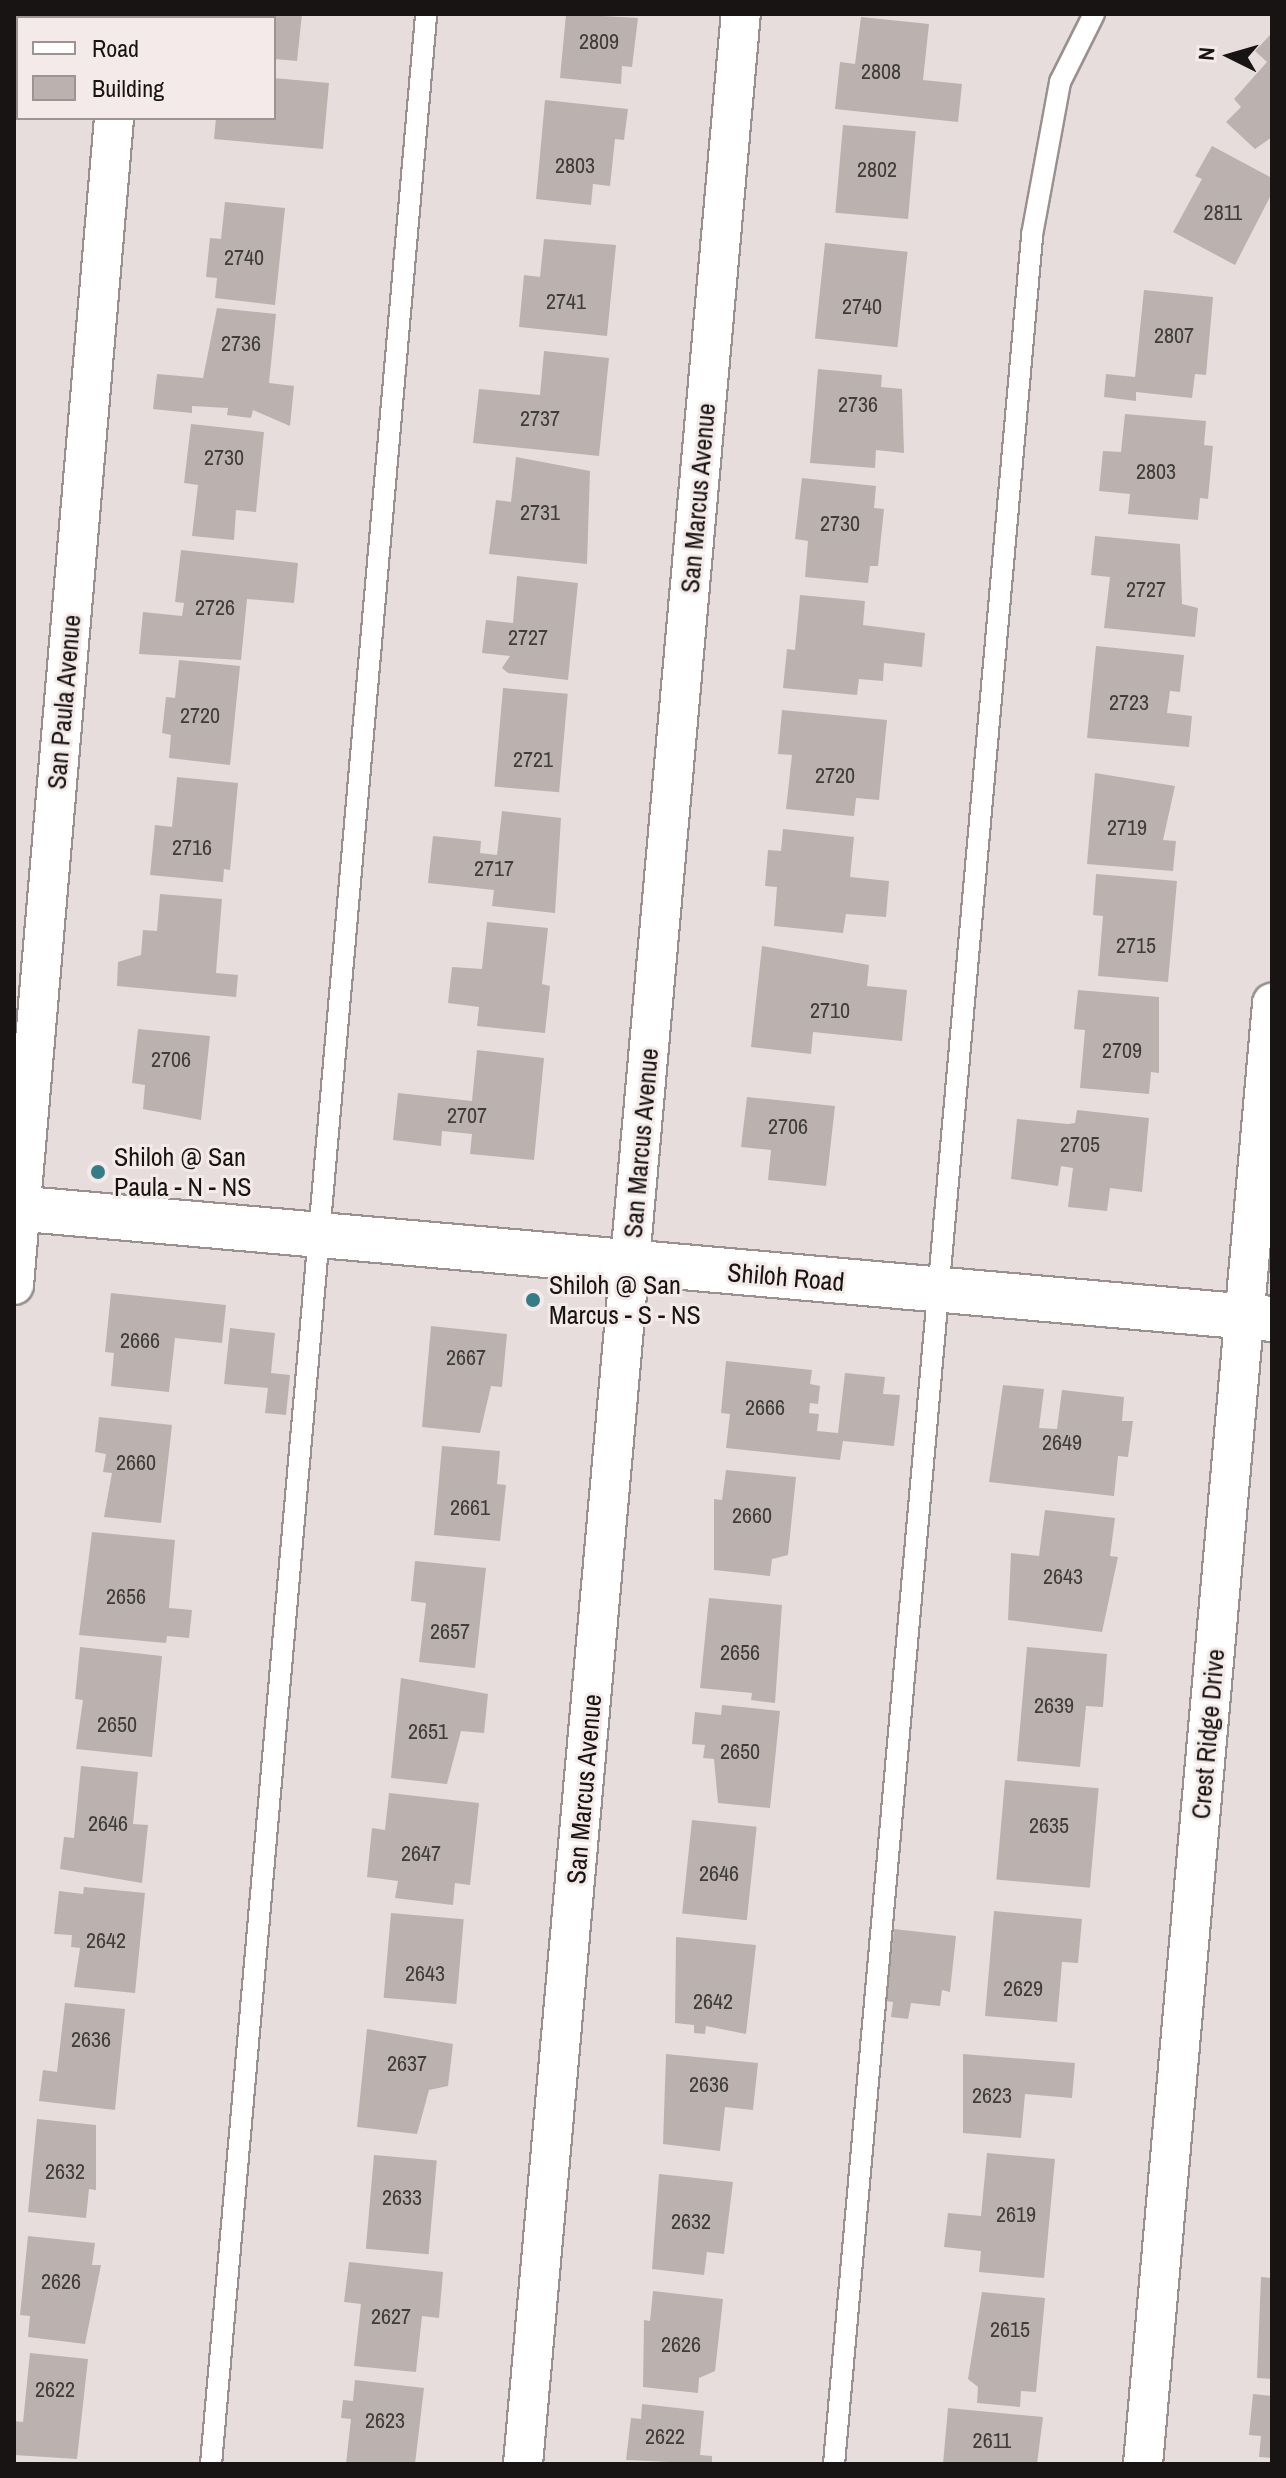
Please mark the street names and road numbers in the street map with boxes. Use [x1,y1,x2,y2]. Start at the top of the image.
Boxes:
street label: San Marcus Avenue [674,401,722,595]
street label: San Paula Avenue [41,613,87,791]
street label: San Marcus Avenue [617,1046,665,1240]
street label: Shiloh Road [726,1256,846,1298]
street label: Crest Ridge Drive [1185,1648,1231,1820]
street label: San Marcus Avenue [560,1692,608,1886]

